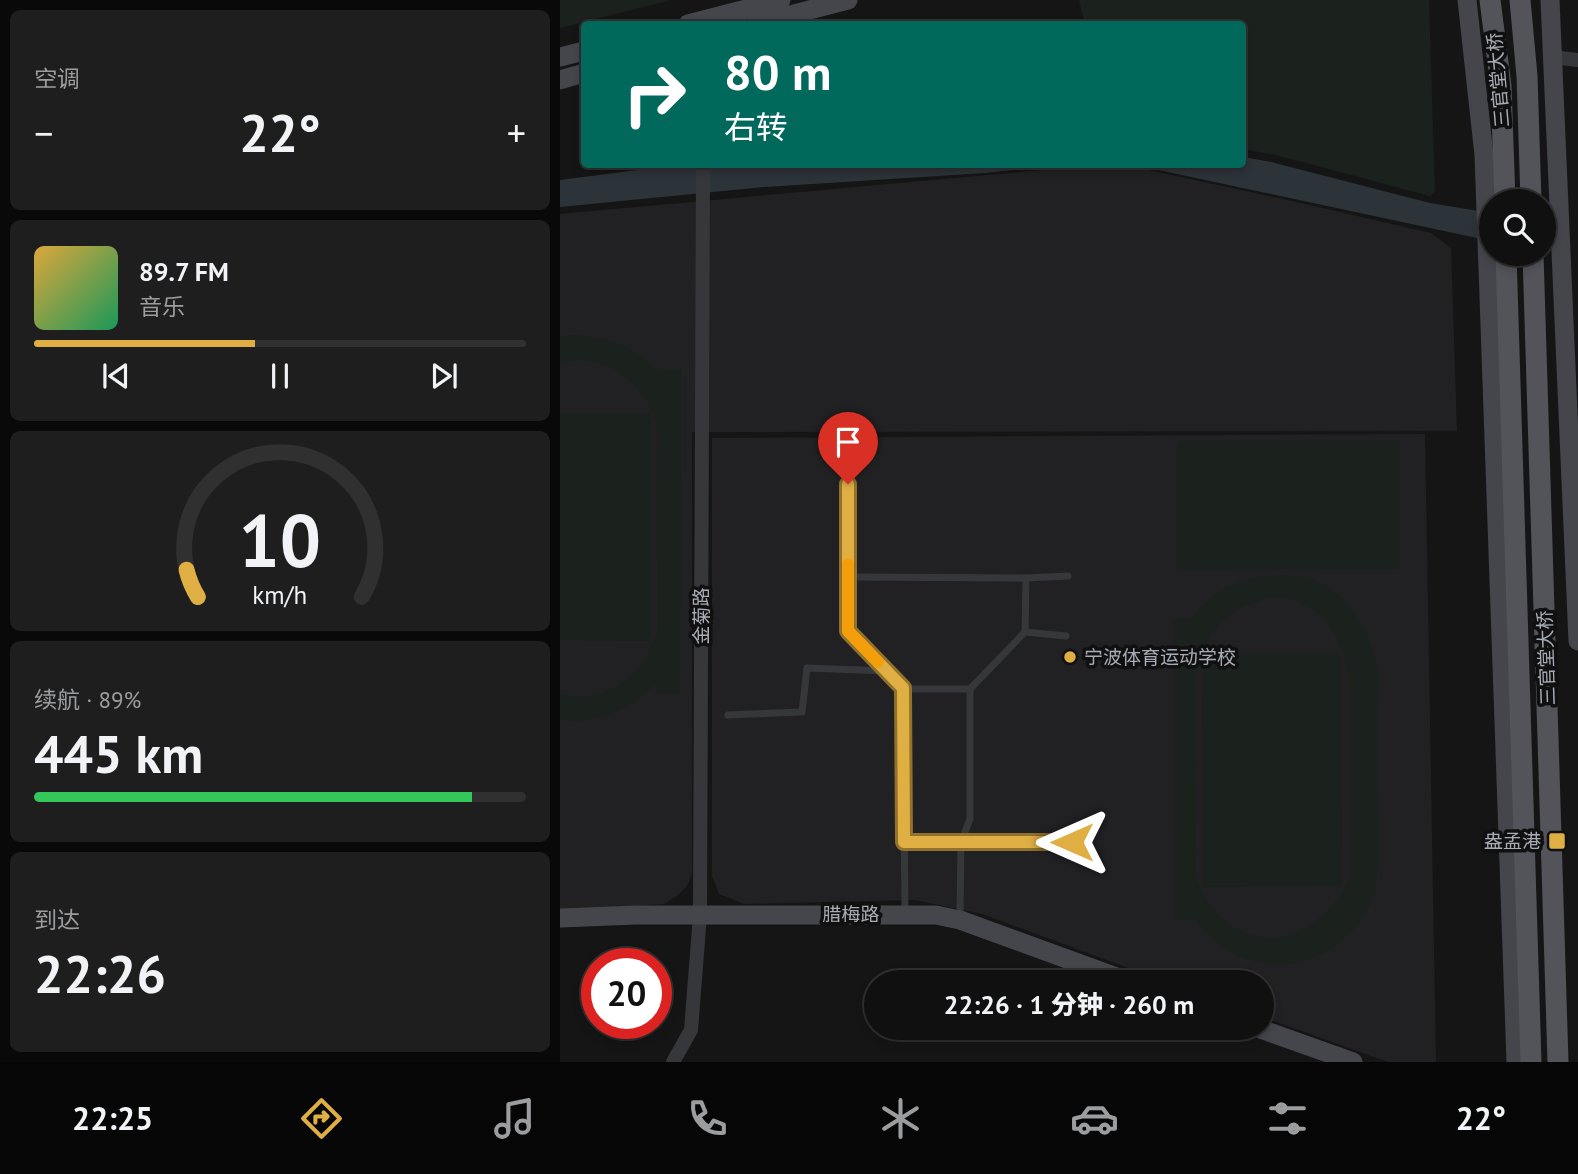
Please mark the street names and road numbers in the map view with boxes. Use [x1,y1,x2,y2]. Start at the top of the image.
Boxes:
street label: 三官堂大桥 [1482,32,1514,128]
street label: 金菊路 [689,587,713,645]
street label: 三官堂大桥 [1532,610,1560,706]
street label: 腊梅路 [822,902,880,926]

